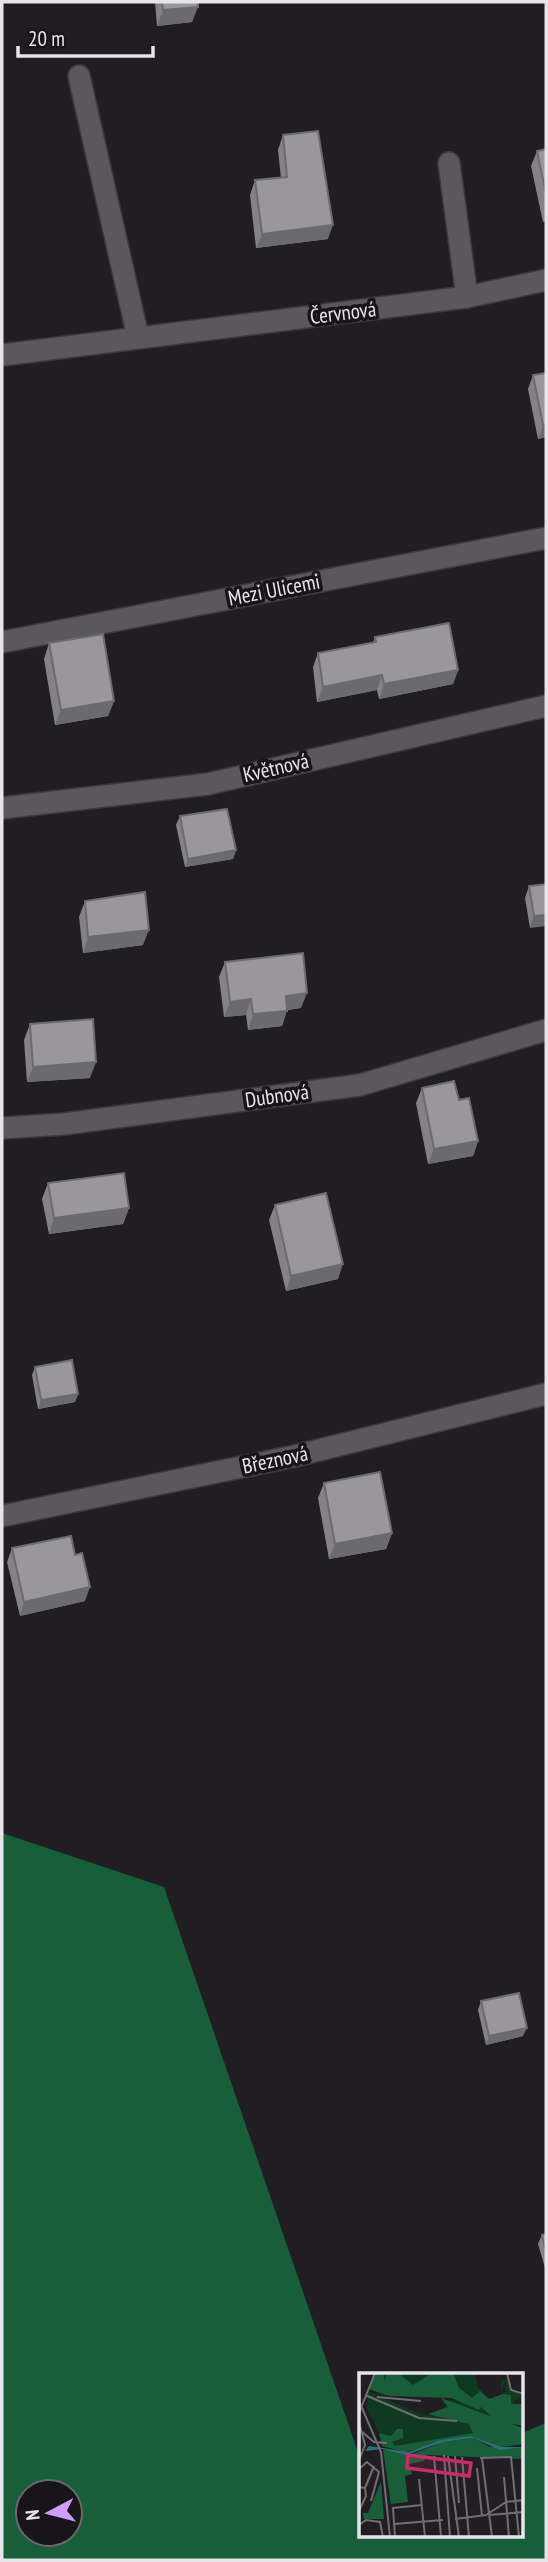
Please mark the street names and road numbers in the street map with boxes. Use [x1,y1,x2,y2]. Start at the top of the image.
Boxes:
street label: Červnová [308,295,377,330]
street label: Mezi Ulicemi [226,567,322,612]
street label: Květnová [240,747,311,788]
street label: Dubnová [243,1078,310,1113]
street label: Březnová [240,1439,310,1480]

